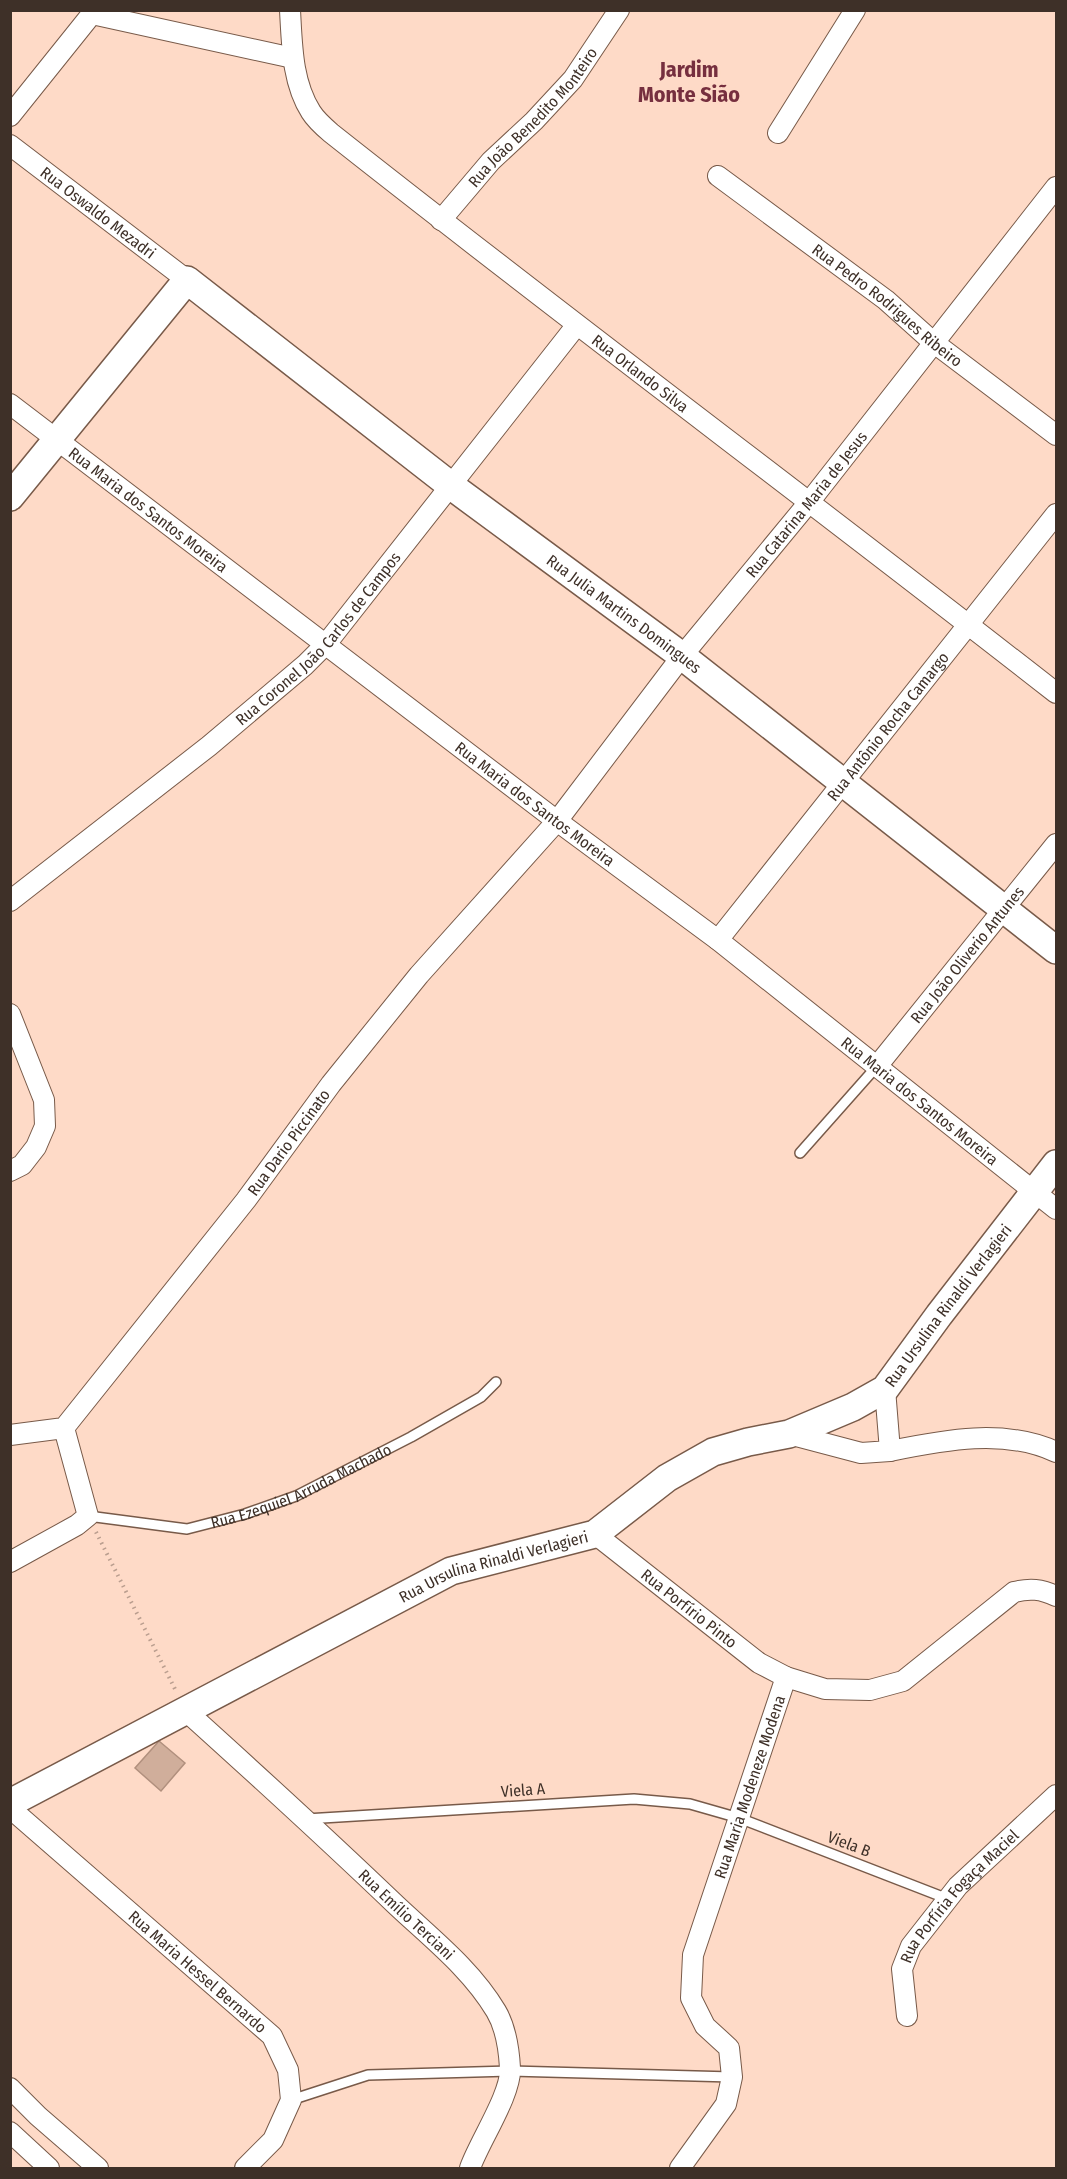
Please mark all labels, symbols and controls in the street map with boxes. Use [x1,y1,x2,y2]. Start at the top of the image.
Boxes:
street label: Rua João Benedito Monteiro [464,44,601,191]
district label: Jardim Monte Sião [638,56,740,108]
street label: Rua Oswaldo Mezadri [37,162,160,262]
street label: Rua Pedro Rodrigues Ribeiro [809,239,966,370]
street label: Rua Orlando Silva [588,330,692,416]
street label: Rua Catarina Maria de Jesus [742,427,871,581]
street label: Rua Maria dos Santos Moreira [65,443,232,576]
street label: Rua Coronel João Carlos de Campos [232,548,404,729]
street label: Rua Julia Martins Domingues [543,550,705,677]
street label: Rua Antônio Rocha Camargo [823,648,952,804]
street label: Rua Maria dos Santos Moreira [452,737,619,870]
street label: Rua João Oliverio Antunes [906,882,1028,1027]
street label: Rua Maria dos Santos Moreira [838,1033,1002,1169]
street label: Rua Dario Piccinato [243,1085,334,1199]
street label: Rua Ursulina Rinaldi Verlagieri [880,1220,1015,1390]
street label: Rua Ezequiel Arruda Machado [209,1439,394,1532]
street label: Rua Ursulina Rinaldi Verlagieri [396,1527,590,1606]
street label: Rua Porfírio Pinto [638,1565,741,1652]
street label: Rua Maria Modeneze Modena [710,1692,789,1881]
street label: Viela A [500,1779,546,1801]
street label: Rua Porfíria Fogaça Maciel [896,1825,1022,1965]
street label: Viela B [825,1827,873,1861]
street label: Rua Emílio Terciani [355,1865,458,1963]
street label: Rua Maria Hessel Bernardo [125,1906,271,2037]

